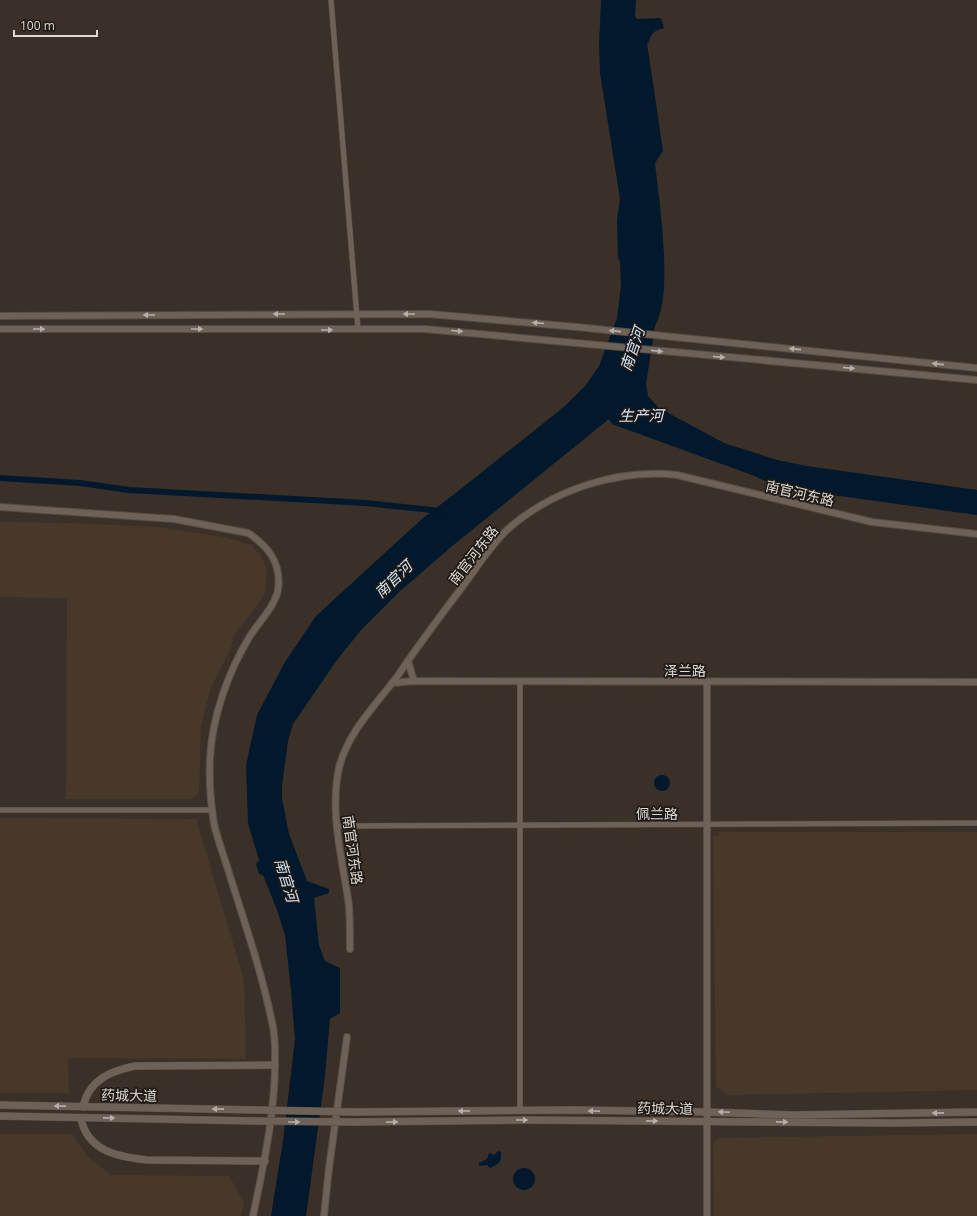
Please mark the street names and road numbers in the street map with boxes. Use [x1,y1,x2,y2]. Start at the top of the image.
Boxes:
street label: 南官河东路 [764,476,836,510]
street label: 南官河东路 [444,522,502,588]
street label: 泽兰路 [664,661,706,680]
street label: 佩兰路 [636,804,678,823]
street label: 南官河东路 [339,814,367,886]
street label: 药城大道 [101,1085,157,1105]
street label: 药城大道 [637,1098,693,1118]

